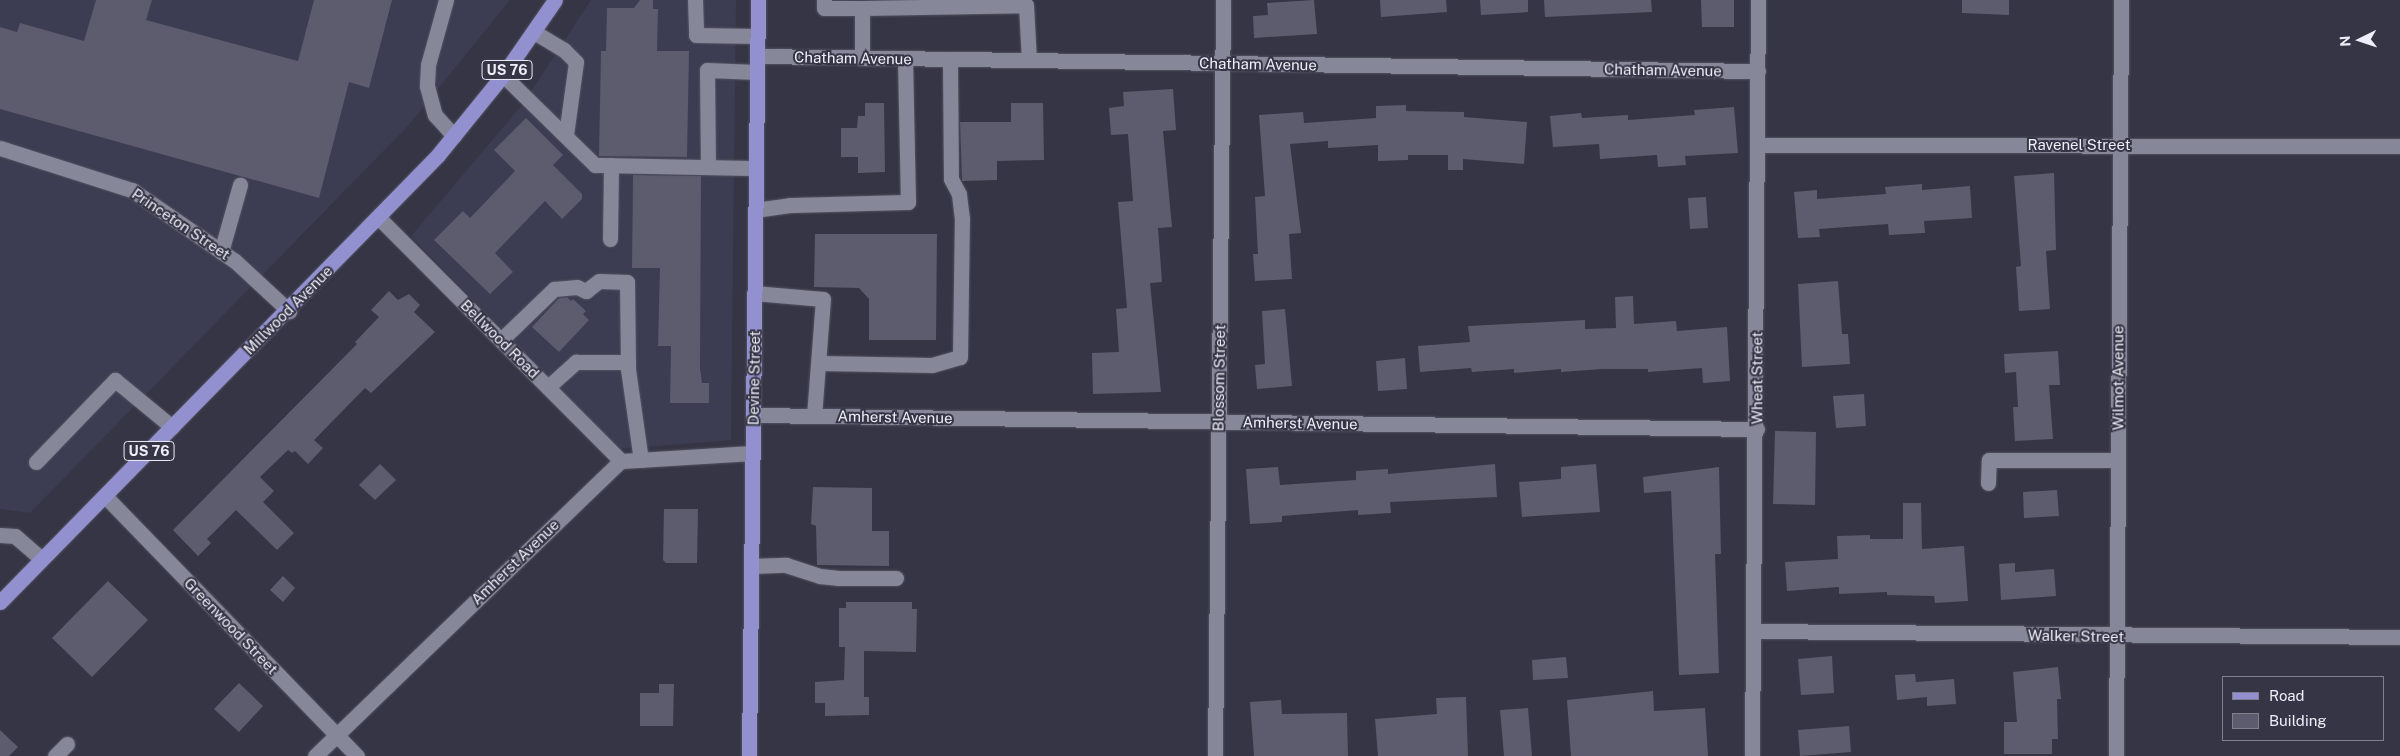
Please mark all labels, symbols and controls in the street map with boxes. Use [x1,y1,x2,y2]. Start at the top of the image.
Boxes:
north arrow [2335,15,2385,65]
text: N [2337,35,2353,47]
street label: Chatham Avenue [794,48,912,68]
street label: Chatham Avenue [1199,54,1317,74]
road number: US 76 [481,58,533,82]
street label: Chatham Avenue [1604,60,1722,80]
street label: Ravenel Street [2027,136,2131,154]
street label: Princeton Street [129,185,233,263]
street label: Millwood Avenue [240,262,336,358]
street label: Bellwood Road [457,296,543,382]
street label: Blossom Street [1209,324,1229,432]
street label: Wilmot Avenue [2109,326,2127,430]
street label: Devine Street [744,330,764,426]
street label: Wheat Street [1748,332,1766,424]
street label: Amherst Avenue [837,407,953,427]
street label: Amherst Avenue [1242,413,1358,433]
road number: US 76 [123,440,175,462]
street label: Amherst Avenue [467,516,563,608]
street label: Greenwood Street [180,574,282,678]
street label: Walker Street [2028,626,2124,646]
legend [2222,676,2385,741]
text: Road [2269,687,2305,704]
text: Building [2269,712,2327,729]

